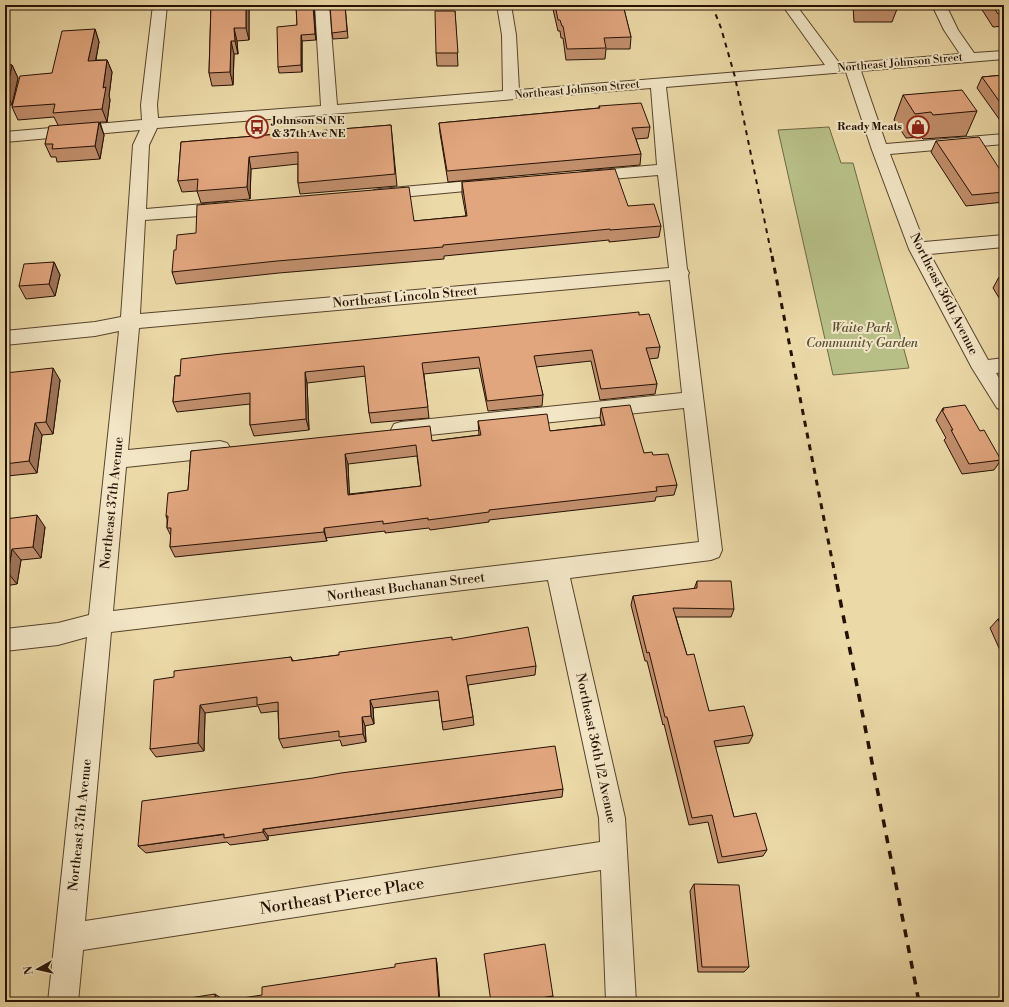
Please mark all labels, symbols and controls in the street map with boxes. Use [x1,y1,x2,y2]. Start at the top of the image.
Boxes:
street label: Northeast Johnson Street [837,51,963,75]
street label: Northeast Johnson Street [514,78,640,102]
bus stop icon: Johnson St NE & 37th Ave NE [244,114,270,140]
place label: Johnson St NE & 37th Ave NE [270,114,346,141]
shop icon: Ready Meats [905,114,931,140]
place label: Ready Meats [837,120,902,134]
street label: Northeast 36th Avenue [906,230,982,358]
street label: Northeast Lincoln Street [332,283,479,311]
park label: Waite Park Community Garden [806,320,919,351]
street label: Northeast 37th Avenue [97,436,127,570]
street label: Northeast Buchanan Street [326,569,486,605]
street label: Northeast 36th 1/2 Avenue [572,672,620,825]
street label: Northeast 37th Avenue [65,758,95,892]
street label: Northeast Pierce Place [258,873,426,919]
north arrow [18,949,58,989]
text: N [22,965,37,976]

